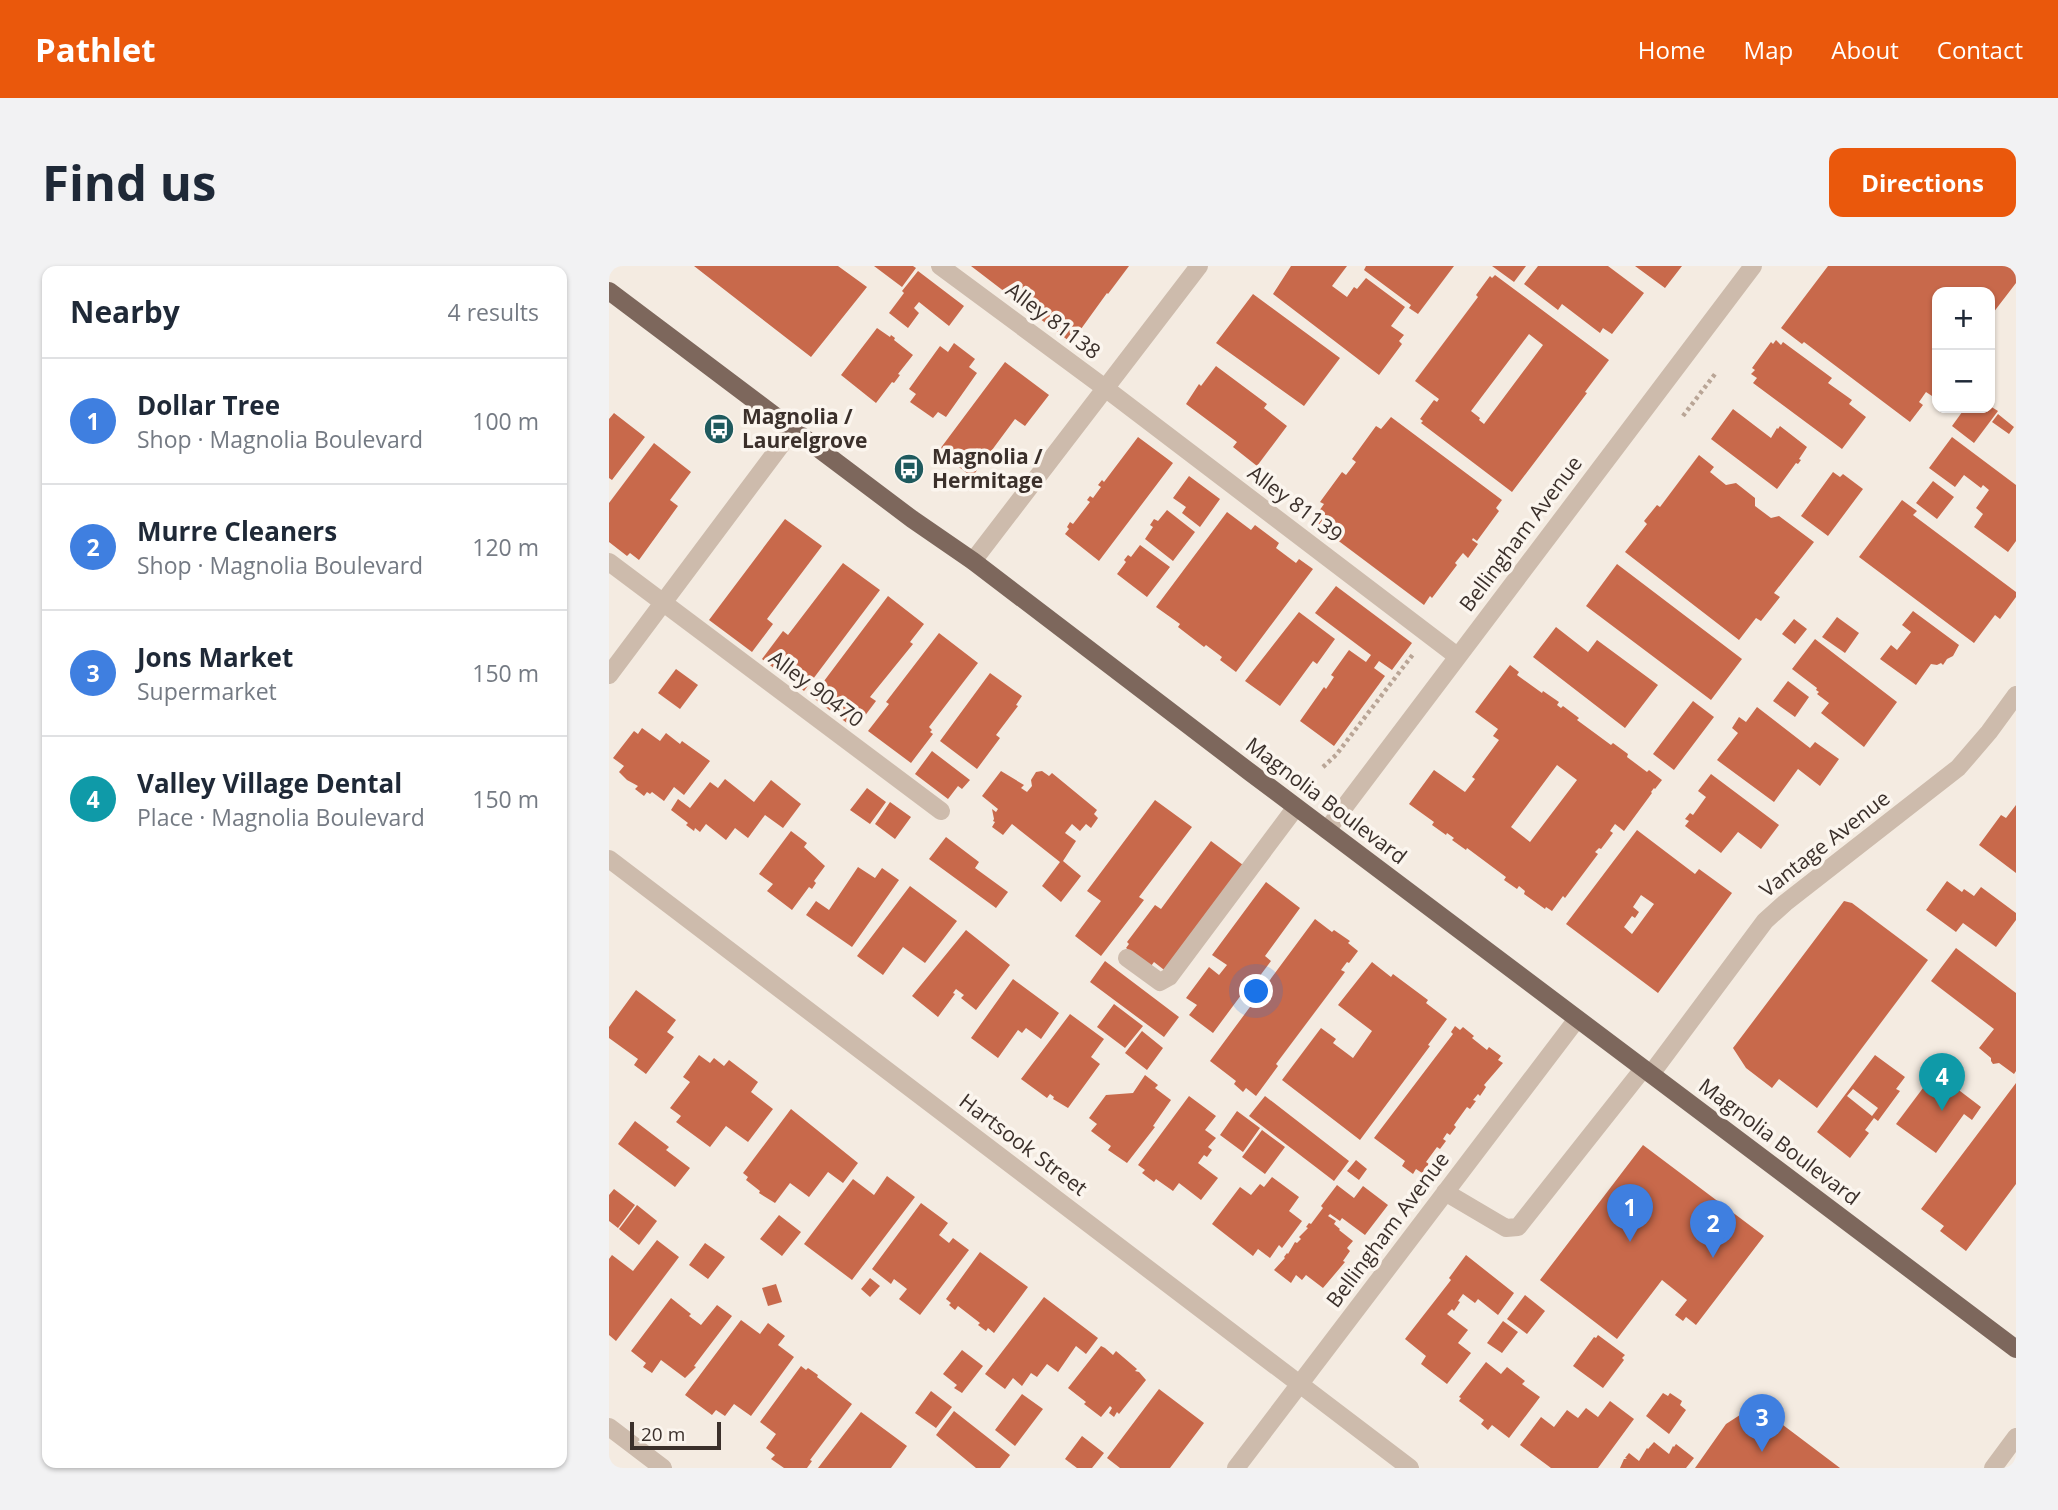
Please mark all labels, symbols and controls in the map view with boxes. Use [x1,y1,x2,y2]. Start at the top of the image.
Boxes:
text: Pathlet [35,27,156,72]
text: Home [1638,33,1706,66]
text: Map [1744,33,1793,66]
text: About [1831,33,1899,66]
text: Contact [1937,33,2023,66]
button: Directions [1829,148,2016,217]
text: Find us [42,149,216,215]
street label: Alley 81138 [1001,275,1107,365]
map controls [1932,287,1995,413]
button: + [1932,287,1995,350]
text: Nearby [70,291,180,332]
text: 4 results [448,296,539,328]
button: − [1932,350,1995,413]
text: Dollar Tree [137,387,280,423]
place label: Magnolia / Laurelgrove [742,402,867,454]
text: 1 [86,405,100,437]
text: 100 m [472,405,539,437]
bus stop icon: Magnolia / Laurelgrove [702,412,736,446]
text: Shop · Magnolia Boulevard [137,423,423,455]
place label: Magnolia / Hermitage [932,442,1043,494]
street label: Bellingham Avenue [1452,450,1588,617]
bus stop icon: Magnolia / Hermitage [892,452,926,486]
street label: Alley 81139 [1243,458,1349,548]
text: Murre Cleaners [137,513,337,549]
text: 2 [86,531,100,563]
text: 120 m [472,531,539,563]
text: Shop · Magnolia Boulevard [137,549,423,581]
text: Jons Market [137,639,293,675]
street label: Alley 90470 [764,643,870,733]
text: 3 [86,657,100,689]
text: 150 m [472,657,539,689]
text: Supermarket [137,675,277,707]
street label: Magnolia Boulevard [1240,730,1413,870]
text: Valley Village Dental [137,765,402,801]
text: 4 [86,783,100,815]
text: 150 m [472,783,539,815]
street label: Vantage Avenue [1754,784,1895,903]
text: Place · Magnolia Boulevard [137,801,425,833]
your location [1239,974,1273,1008]
pin: 4 [1919,1053,1965,1111]
street label: Magnolia Boulevard [1693,1071,1866,1211]
street label: Hartsook Street [954,1087,1093,1202]
street label: Bellingham Avenue [1319,1146,1455,1313]
pin: 1 [1607,1184,1653,1242]
pin: 2 [1690,1200,1736,1258]
pin: 3 [1739,1394,1785,1452]
scale bar [630,1419,721,1451]
text: 20 m [641,1421,685,1447]

